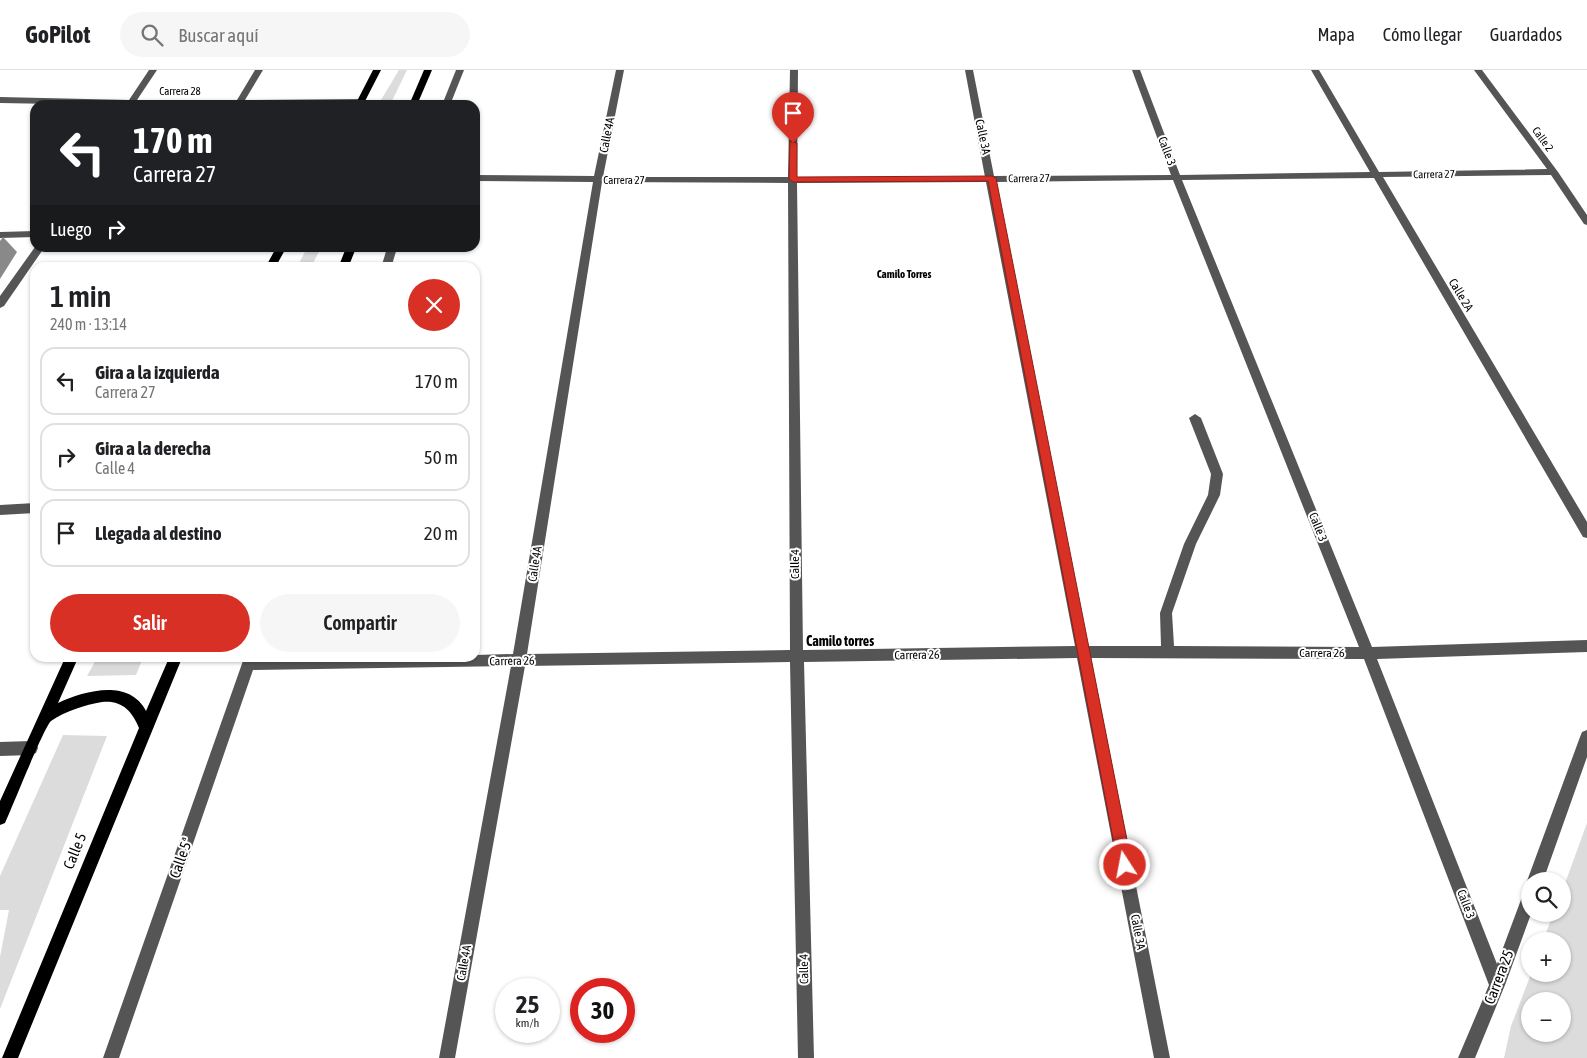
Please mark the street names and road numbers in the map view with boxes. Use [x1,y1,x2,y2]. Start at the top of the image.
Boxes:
street label: Carrera 28 [159,85,201,97]
street label: Calle 4A [597,116,617,154]
street label: Calle 3A [972,118,994,156]
street label: Calle 2 [1530,124,1556,154]
street label: Calle 3 [1155,135,1179,167]
street label: Carrera 27 [1413,168,1455,180]
street label: Carrera 27 [1008,172,1050,184]
street label: Carrera 27 [603,174,645,186]
street label: Calle 2A [1446,276,1476,314]
street label: Calle 3 [1306,510,1330,544]
street label: Calle 4A [525,545,545,583]
street label: Calle 4 [788,549,802,579]
street label: Carrera 26 [1299,646,1345,660]
street label: Carrera 26 [894,648,940,662]
street label: Carrera 26 [489,654,535,668]
street label: Calle 5 [60,830,89,871]
street label: Calle 5ª [166,835,195,880]
street label: Calle 3 [1454,888,1478,920]
street label: Calle 3A [1128,913,1148,951]
street label: Calle 4A [454,944,474,982]
street label: Carrera 25 [1480,947,1517,1006]
street label: Calle 4 [797,954,811,984]

